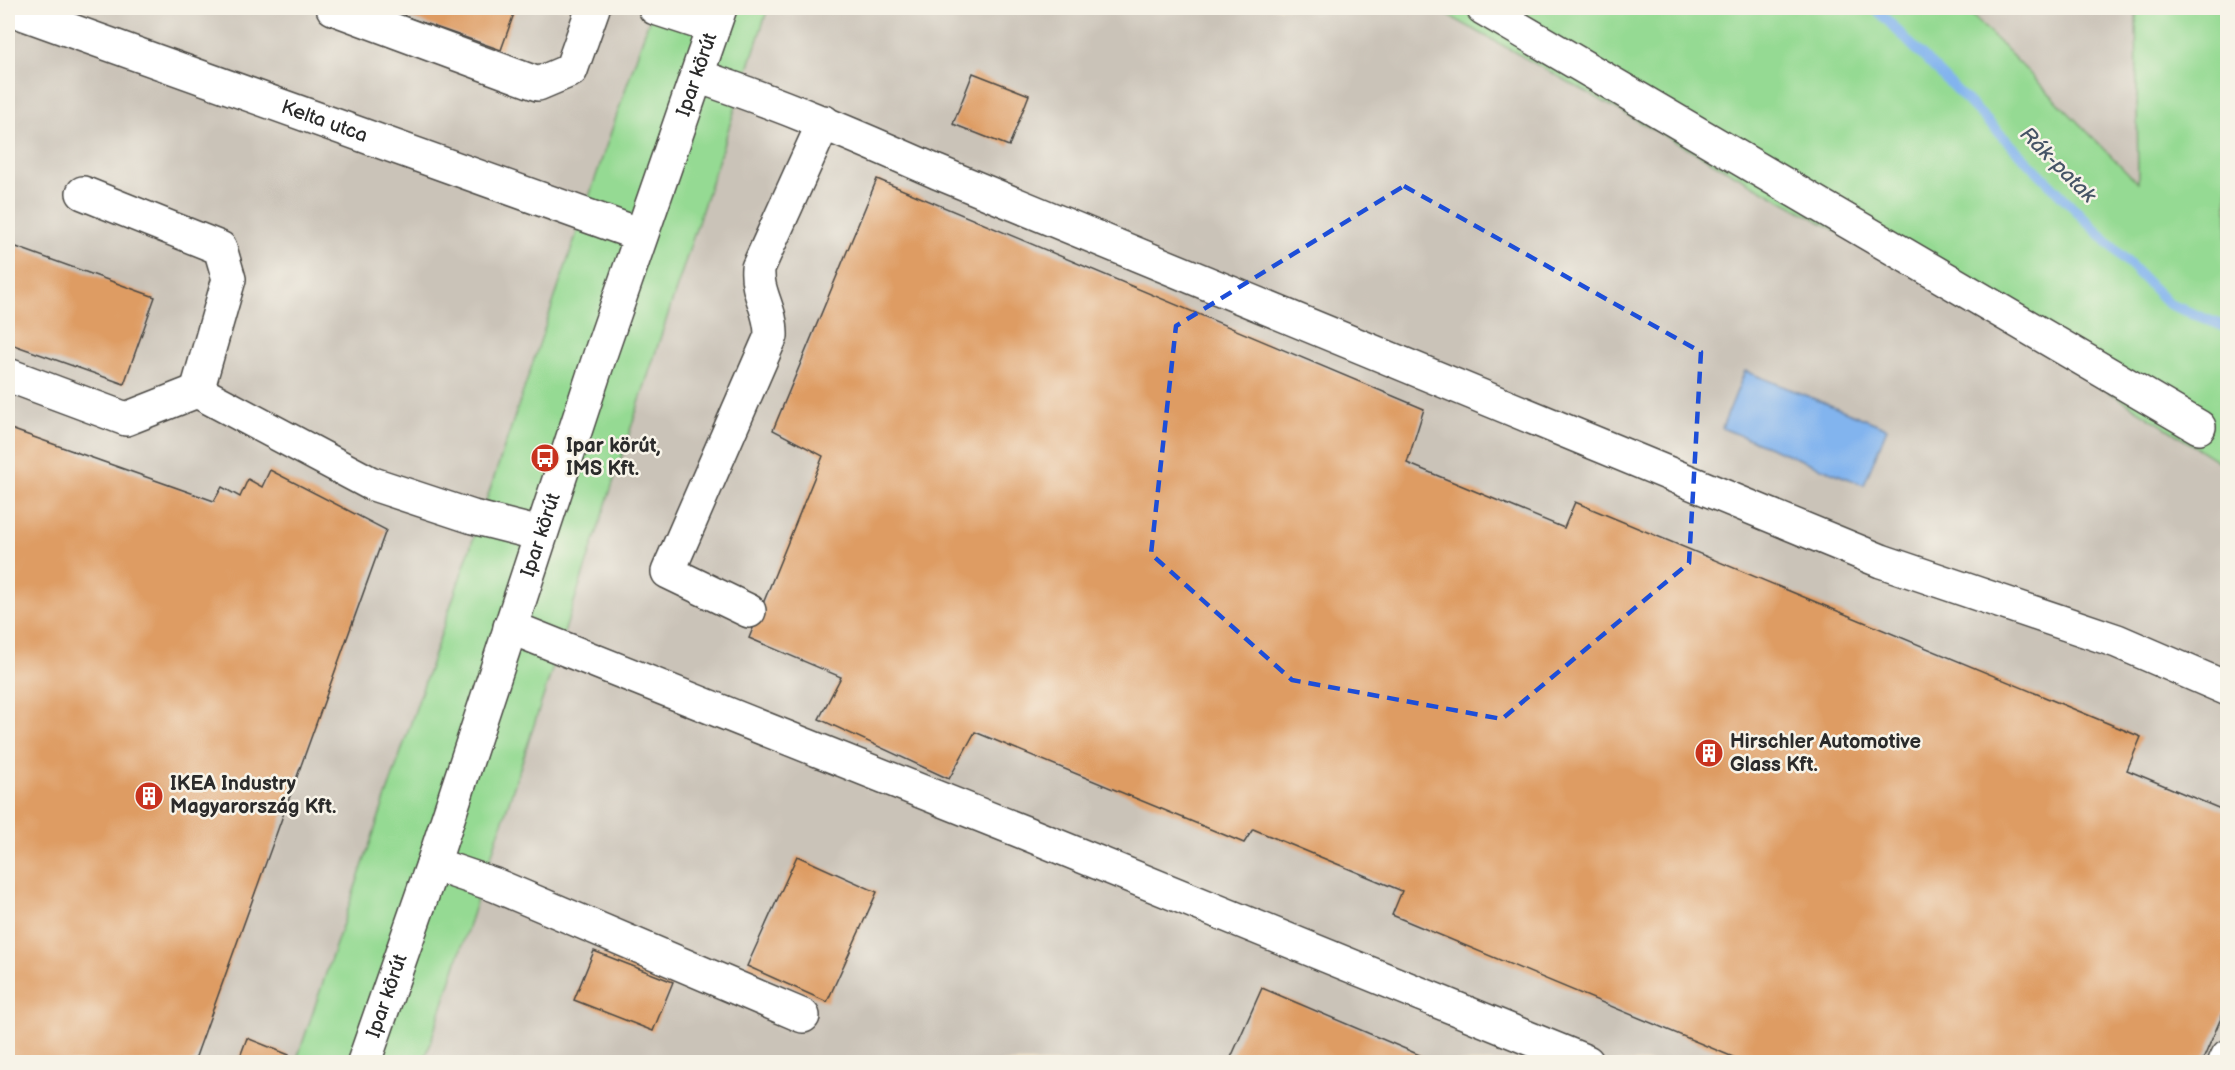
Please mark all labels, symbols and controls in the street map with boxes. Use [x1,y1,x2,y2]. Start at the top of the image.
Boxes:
street label: Ipar körút [671,30,722,120]
street label: Kelta utca [278,95,371,148]
water label: Rák-patak [2015,122,2102,209]
place label: Ipar körút, IMS Kft. [566,434,661,481]
bus stop icon: Ipar körút, IMS Kft. [529,442,561,474]
street label: Ipar körút [516,490,566,580]
place label: Hirschler Automotive Glass Kft. [1730,730,1921,777]
building icon: Hirschler Automotive Glass Kft. [1693,737,1725,769]
place label: IKEA Industry Magyarország Kft. [170,772,336,819]
building icon: IKEA Industry Magyarország Kft. [133,780,165,812]
street label: Ipar körút [361,951,413,1041]

